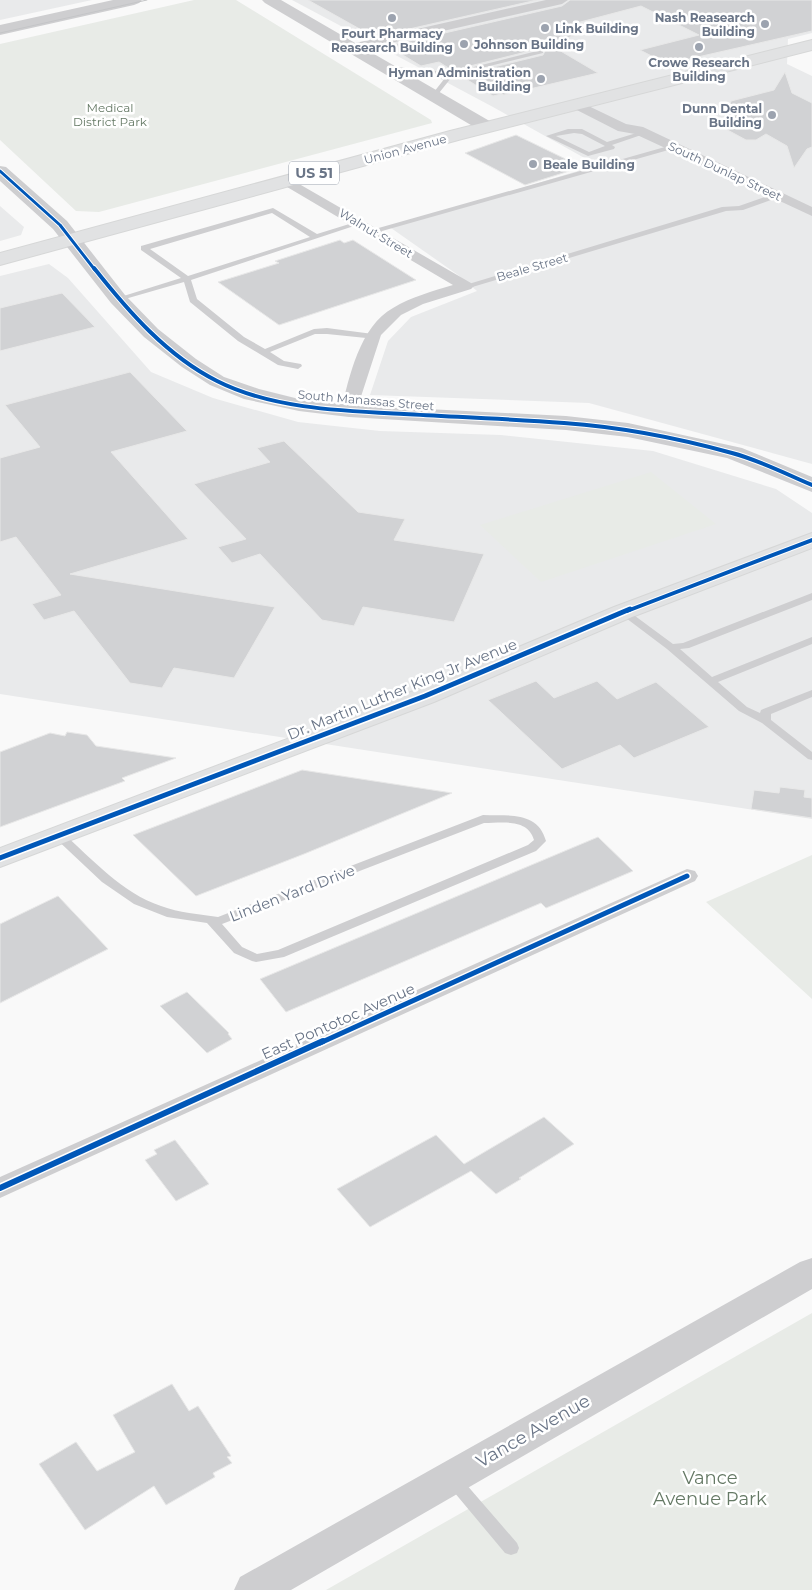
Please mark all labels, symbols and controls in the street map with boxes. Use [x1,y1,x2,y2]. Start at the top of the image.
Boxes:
place label: Nash Reasearch Building [655,10,755,39]
marker: Fourt Pharmacy Reasearch Building [386,12,398,24]
marker: Nash Reasearch Building [759,18,771,30]
place label: Link Building [555,21,639,36]
marker: Link Building [539,22,551,34]
place label: Fourt Pharmacy Reasearch Building [331,26,453,55]
place label: Johnson Building [473,37,584,52]
marker: Johnson Building [458,38,470,50]
marker: Crowe Research Building [693,41,705,53]
place label: Crowe Research Building [648,55,750,84]
place label: Hyman Administration Building [388,65,531,94]
marker: Hyman Administration Building [535,73,547,85]
park label: Medical District Park [73,100,148,129]
place label: Dunn Dental Building [682,101,762,130]
marker: Dunn Dental Building [766,109,778,121]
street label: Union Avenue [362,131,448,167]
street label: South Dunlap Street [666,138,784,204]
place label: Beale Building [543,157,635,172]
marker: Beale Building [527,158,539,170]
road number: US 51 [289,162,339,184]
street label: Walnut Street [336,205,416,261]
street label: Beale Street [495,250,569,284]
street label: South Manassas Street [297,387,435,413]
street label: Dr. Martin Luther King Jr Avenue [284,634,520,744]
street label: Linden Yard Drive [227,860,357,926]
street label: East Pontotoc Avenue [258,979,418,1063]
street label: Vance Avenue [472,1389,594,1472]
park label: Vance Avenue Park [653,1467,767,1510]

